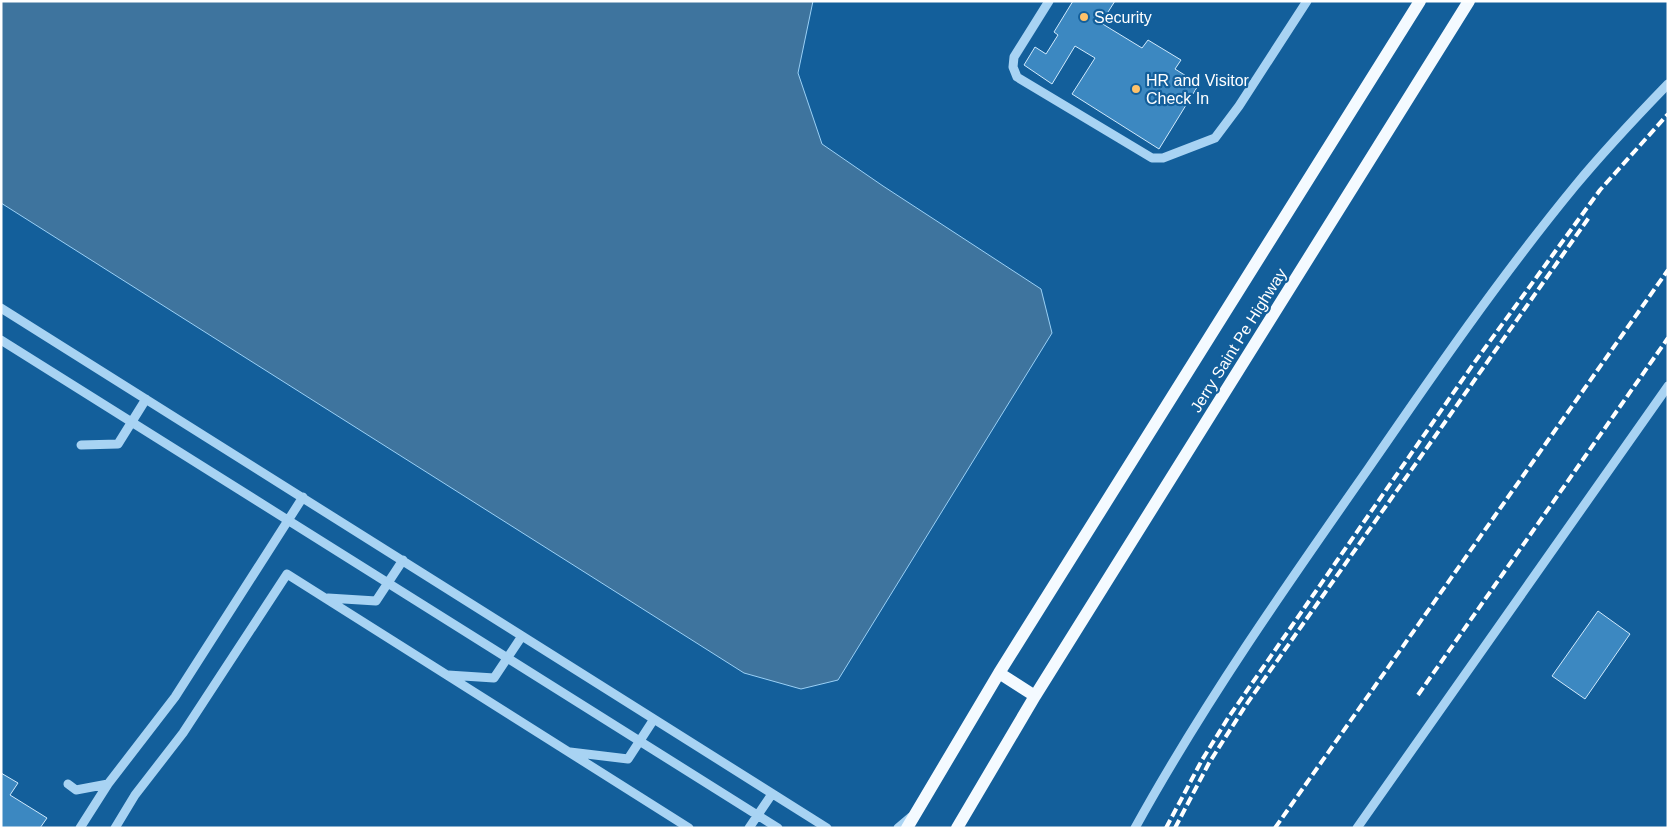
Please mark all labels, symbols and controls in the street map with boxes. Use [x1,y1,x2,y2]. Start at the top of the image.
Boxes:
place label: Security [1094,9,1152,26]
marker: Security [1078,11,1090,23]
place label: HR and Visitor Check In [1146,72,1250,107]
marker: HR and Visitor Check In [1130,83,1142,95]
street label: Jerry Saint Pe Highway [1187,265,1290,415]

